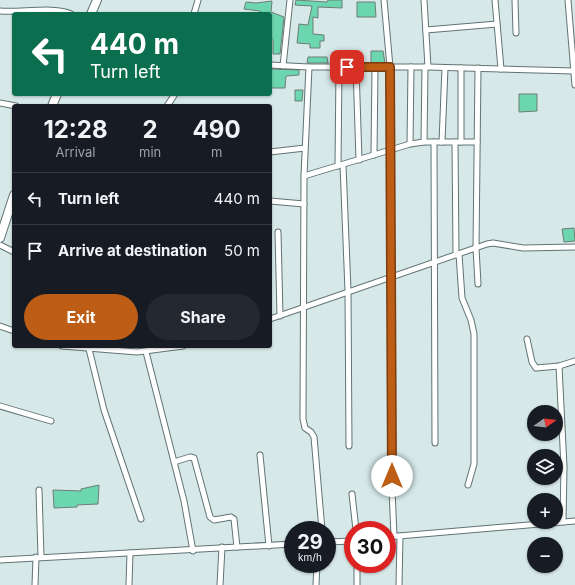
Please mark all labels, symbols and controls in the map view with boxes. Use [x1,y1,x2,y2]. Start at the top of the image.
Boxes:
text: 440 m [90,27,179,61]
icon: left [24,28,76,80]
pin [330,50,364,84]
icon: arrive [336,56,358,78]
text: Turn left [90,61,160,82]
text: 12:28 [43,115,108,144]
text: 2 [143,115,158,144]
text: 490 [193,115,241,144]
text: Arrival [55,144,96,160]
text: min [139,144,161,160]
text: m [211,144,222,160]
icon: left [24,188,46,210]
text: Turn left [58,189,119,208]
text: 440 m [214,189,260,208]
icon: arrive [24,240,46,262]
text: Arrive at destination [58,241,207,260]
text: 50 m [224,241,260,260]
button: Exit [24,294,138,340]
button: Share [146,294,260,340]
north arrow [527,405,563,441]
map controls [527,405,563,573]
button: layers [527,449,563,485]
position arrow [371,455,413,497]
button: + [527,493,563,529]
speed limit sign: 30 [344,521,396,573]
text: 29 [297,530,323,554]
button: − [527,537,563,573]
text: km/h [298,551,322,563]

